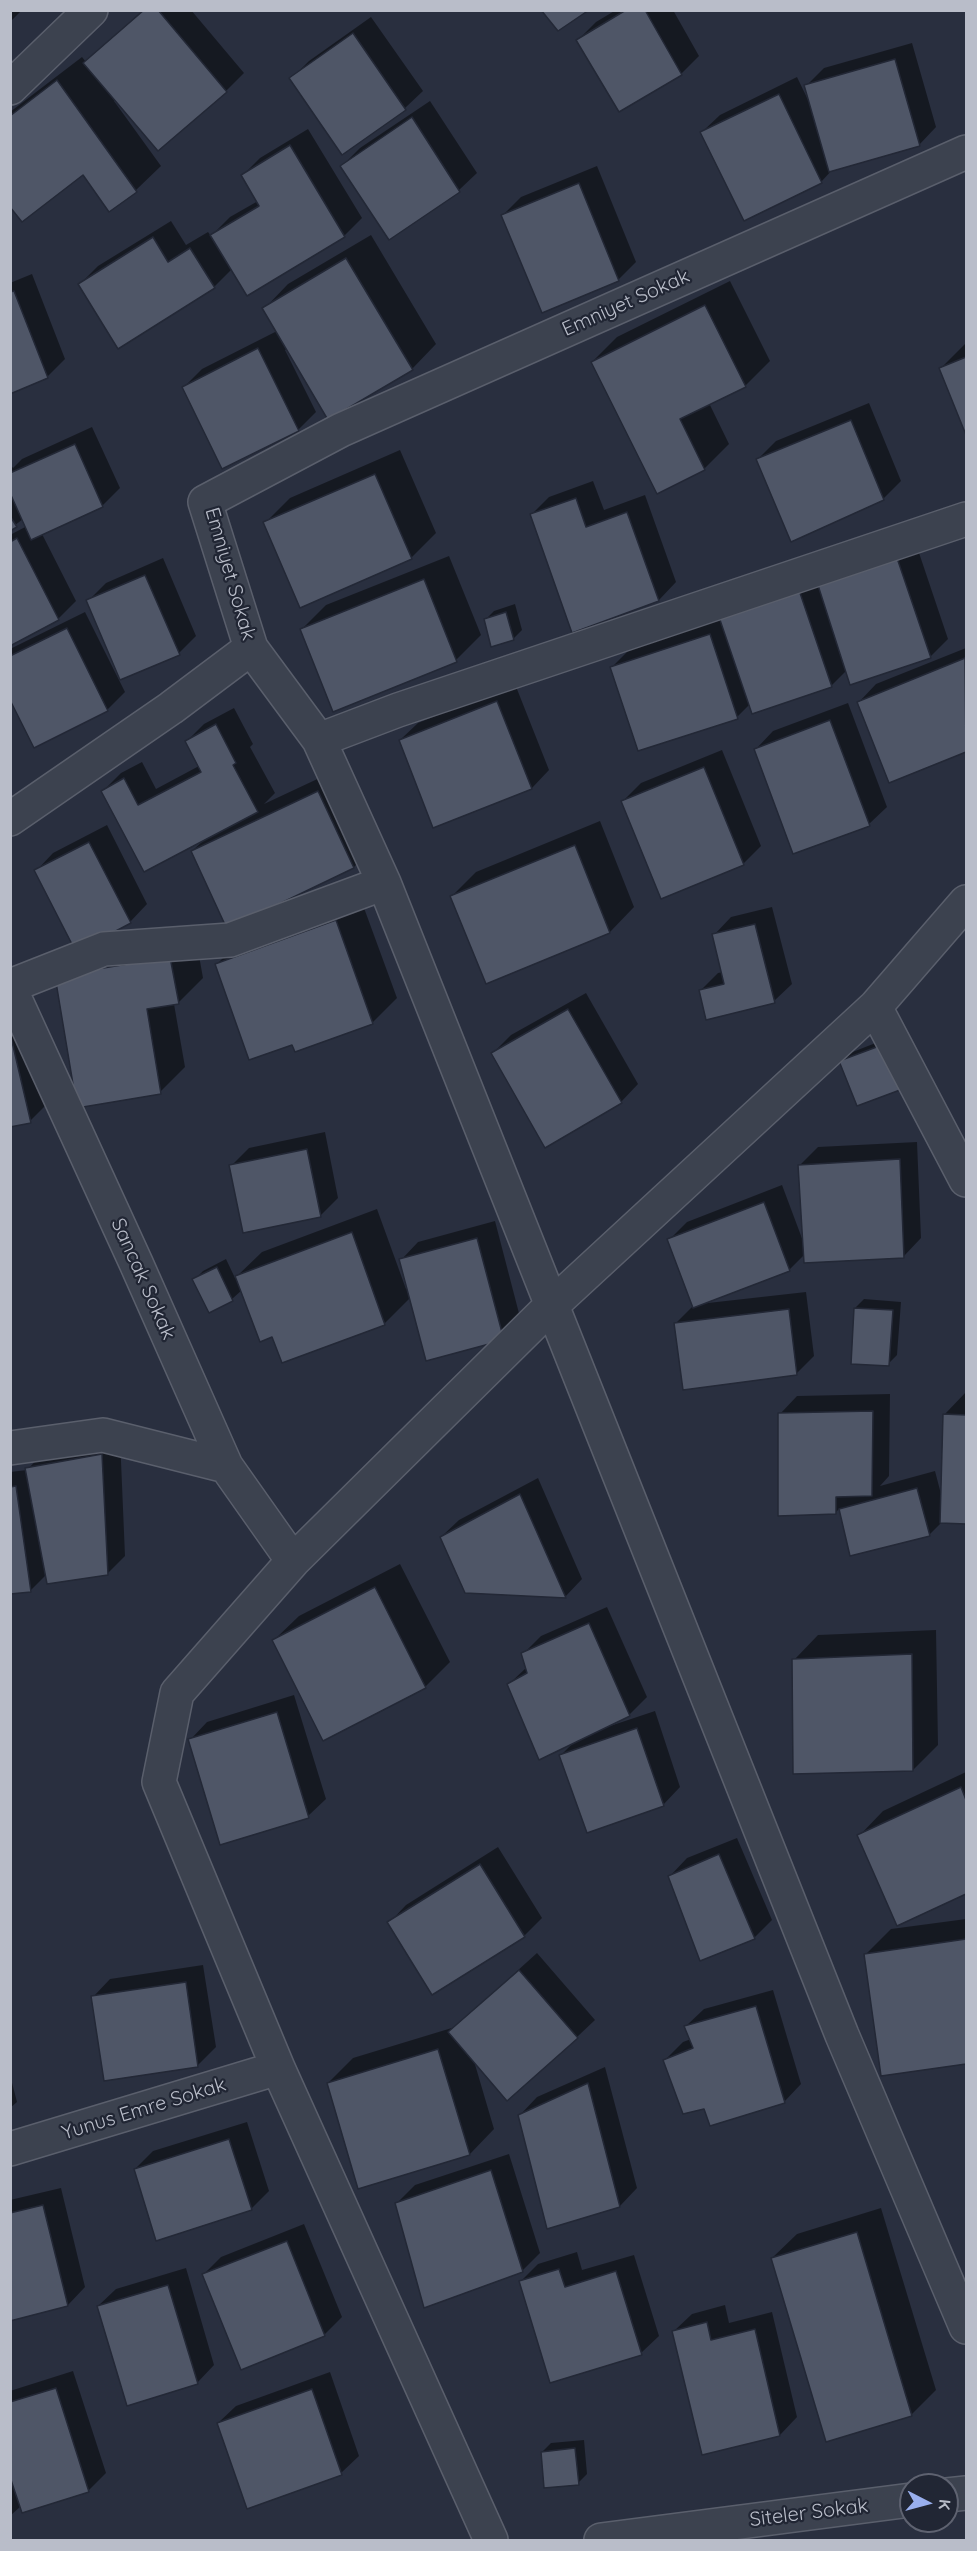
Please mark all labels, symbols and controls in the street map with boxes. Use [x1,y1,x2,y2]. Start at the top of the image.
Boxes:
street label: Emniyet Sokak [559,264,693,342]
street label: Emniyet Sokak [200,505,260,643]
street label: Sancak Sokak [106,1215,180,1343]
street label: Yunus Emre Sokak [59,2073,229,2145]
north arrow [899,2473,959,2533]
street label: Siteler Sokak [748,2494,870,2532]
text: K [934,2498,955,2511]

